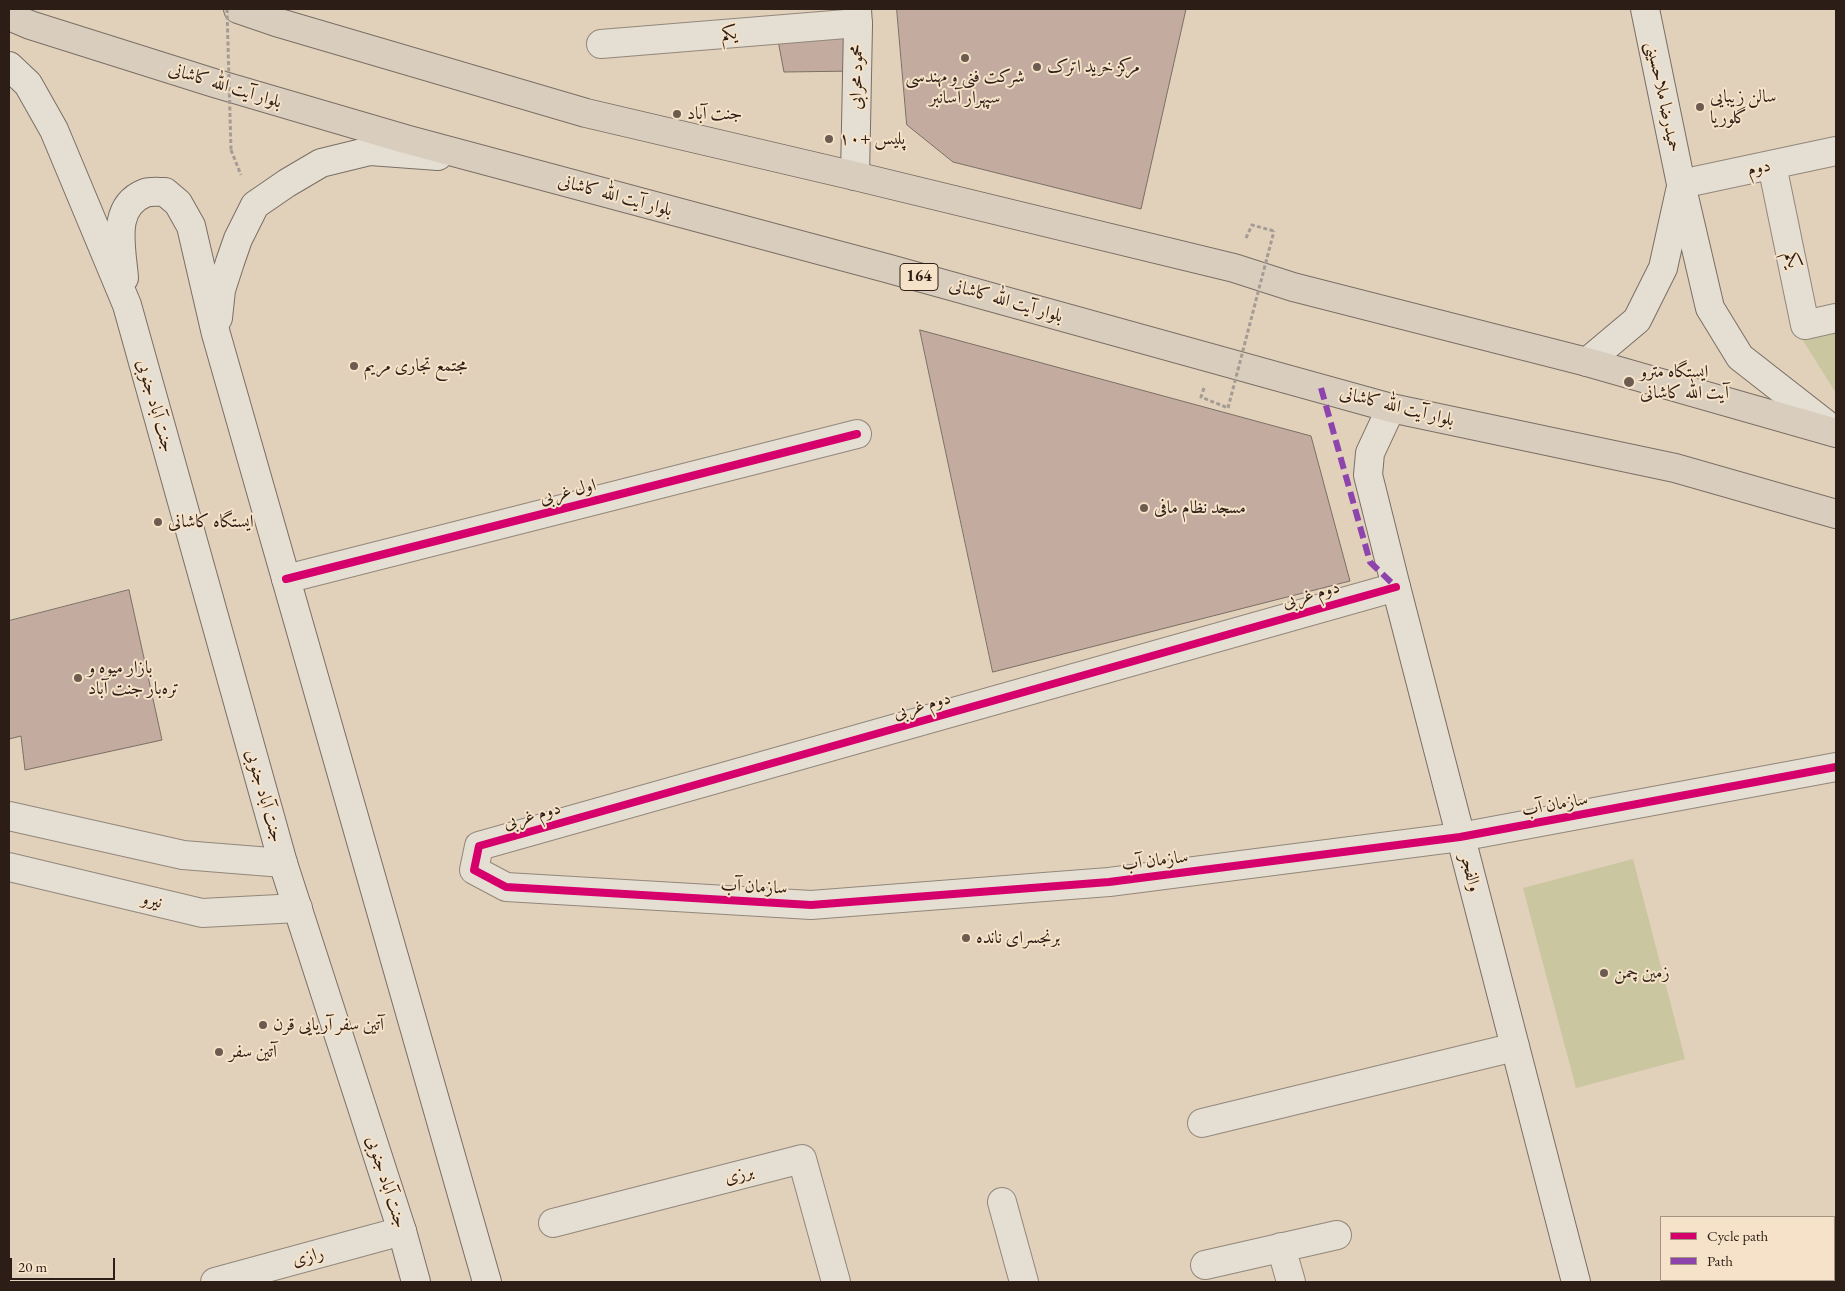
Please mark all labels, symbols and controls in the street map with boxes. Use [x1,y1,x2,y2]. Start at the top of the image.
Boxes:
street label: یکم [720,23,738,45]
street label: حمیدرضا ملاحسینی [1641,40,1685,154]
street label: محمود محرابی [846,44,868,110]
marker: شرکت فنی و مهندسی سپهرار آسانبر [959,52,971,64]
place label: مرکز خرید اترک [1047,56,1140,78]
street label: بلوار آیت الله کاشانی [166,59,284,113]
marker: مرکز خرید اترک [1031,61,1043,73]
place label: شرکت فنی و مهندسی سپهرار آسانبر [905,66,1025,108]
place label: سالن زیبایی گلوريا [1710,86,1777,128]
marker: سالن زیبایی گلوريا [1694,101,1706,113]
place label: جنت آباد [687,103,742,125]
marker: جنت آباد [671,108,683,120]
place label: پلیس +۱۰ [839,128,905,150]
marker: پلیس +۱۰ [823,133,835,145]
street label: دوم [1745,155,1773,181]
street label: بلوار آیت الله کاشانی [556,170,674,222]
street label: یکم [1780,250,1804,270]
road number: 164 [900,264,938,290]
street label: بلوار آیت الله کاشانی [947,274,1065,328]
place label: مجتمع تجاری مریم [364,355,467,377]
street label: جنت آباد جنوبی [131,357,179,455]
marker: مجتمع تجاری مریم [348,360,360,372]
place label: ایستگاه مترو آیت الله کاشانی [1640,361,1729,404]
marker: ایستگاه مترو آیت الله کاشانی [1622,375,1636,389]
street label: بلوار آیت الله کاشانی [1337,382,1457,432]
street label: اول غربی [538,475,598,509]
place label: مسجد نظام مافی [1154,497,1246,519]
marker: مسجد نظام مافی [1138,502,1150,514]
place label: ایستگاه کاشانی [168,511,254,533]
marker: ایستگاه کاشانی [152,516,164,528]
street label: دوم غربی [1280,576,1342,614]
place label: بازار میوه و تره‌بار جنت آباد [88,657,179,700]
marker: بازار میوه و تره‌بار جنت آباد [72,672,84,684]
street label: دوم غربی [891,687,953,725]
street label: جنت آباد جنوبی [240,747,288,845]
street label: سازمان آب [1520,789,1590,821]
street label: دوم غربی [501,797,563,835]
street label: سازمان آب [1120,846,1190,876]
street label: والفجر [1455,852,1485,894]
street label: سازمان آب [720,874,788,900]
street label: نیرو [140,888,164,914]
place label: برنجسرای نانده [976,927,1060,949]
marker: برنجسرای نانده [960,932,972,944]
place label: زمین چمن [1614,962,1670,984]
marker: زمین چمن [1598,967,1610,979]
place label: آتین سفر آریایی قرن [273,1014,384,1036]
marker: آتین سفر آریایی قرن [257,1019,269,1031]
place label: آتین سفر [229,1041,277,1063]
marker: آتین سفر [213,1046,225,1058]
street label: جنت آباد جنوبی [361,1133,411,1231]
street label: برزی [722,1161,756,1189]
legend [1660,1216,1835,1281]
text: Cycle path [1707,1226,1768,1245]
street label: رازی [290,1242,326,1272]
scale bar [12,1248,118,1280]
text: Path [1707,1251,1733,1270]
text: 20 m [18,1257,47,1276]

